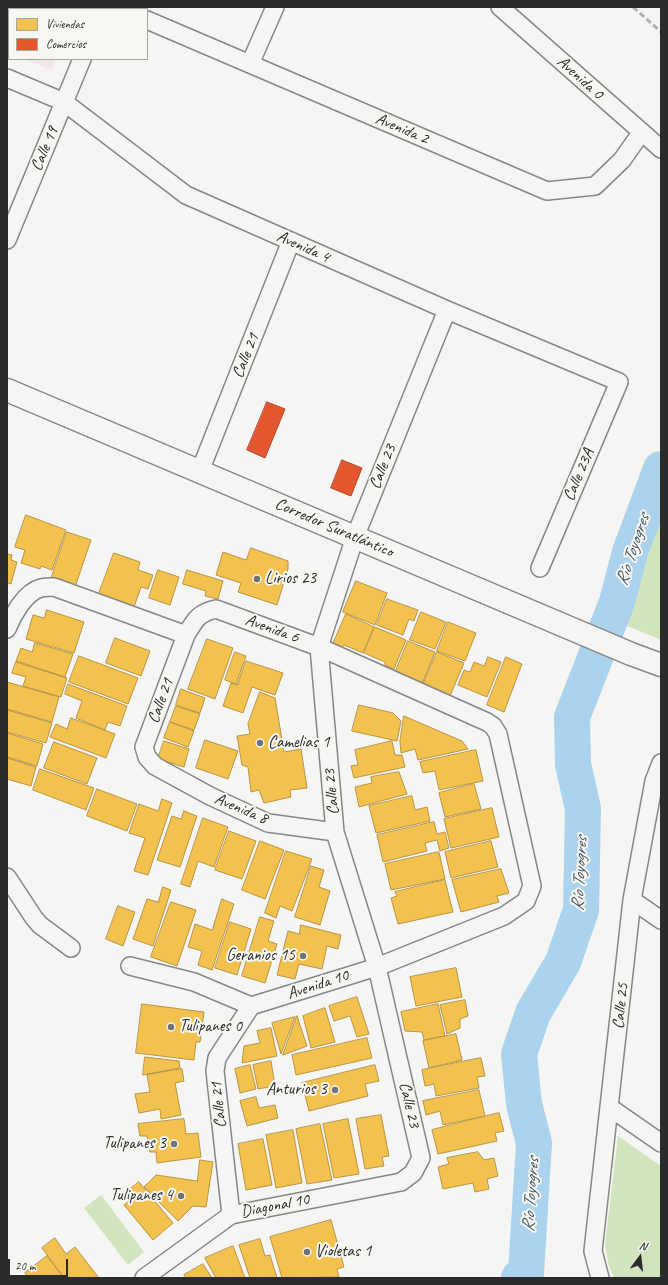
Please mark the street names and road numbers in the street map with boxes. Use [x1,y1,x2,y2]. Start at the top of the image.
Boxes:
street label: Avenida 0 [552,52,608,104]
street label: Avenida 2 [372,109,432,149]
street label: Calle 19 [27,124,63,174]
street label: Avenida 4 [273,226,333,268]
street label: Calle 21 [228,331,264,381]
street label: Calle 23 [365,442,401,492]
street label: Calle 23A [559,446,599,504]
street label: Corredor Suratlántico [272,494,396,562]
street label: Avenida 6 [242,610,302,648]
street label: Calle 21 [144,676,178,726]
street label: Calle 23 [320,768,344,816]
street label: Avenida 8 [211,789,271,829]
street label: Avenida 10 [285,965,351,1005]
street label: Calle 25 [608,982,634,1030]
street label: Calle 23 [394,1080,424,1130]
street label: Calle 21 [206,1081,232,1129]
street label: Diagonal 10 [239,1189,311,1223]

